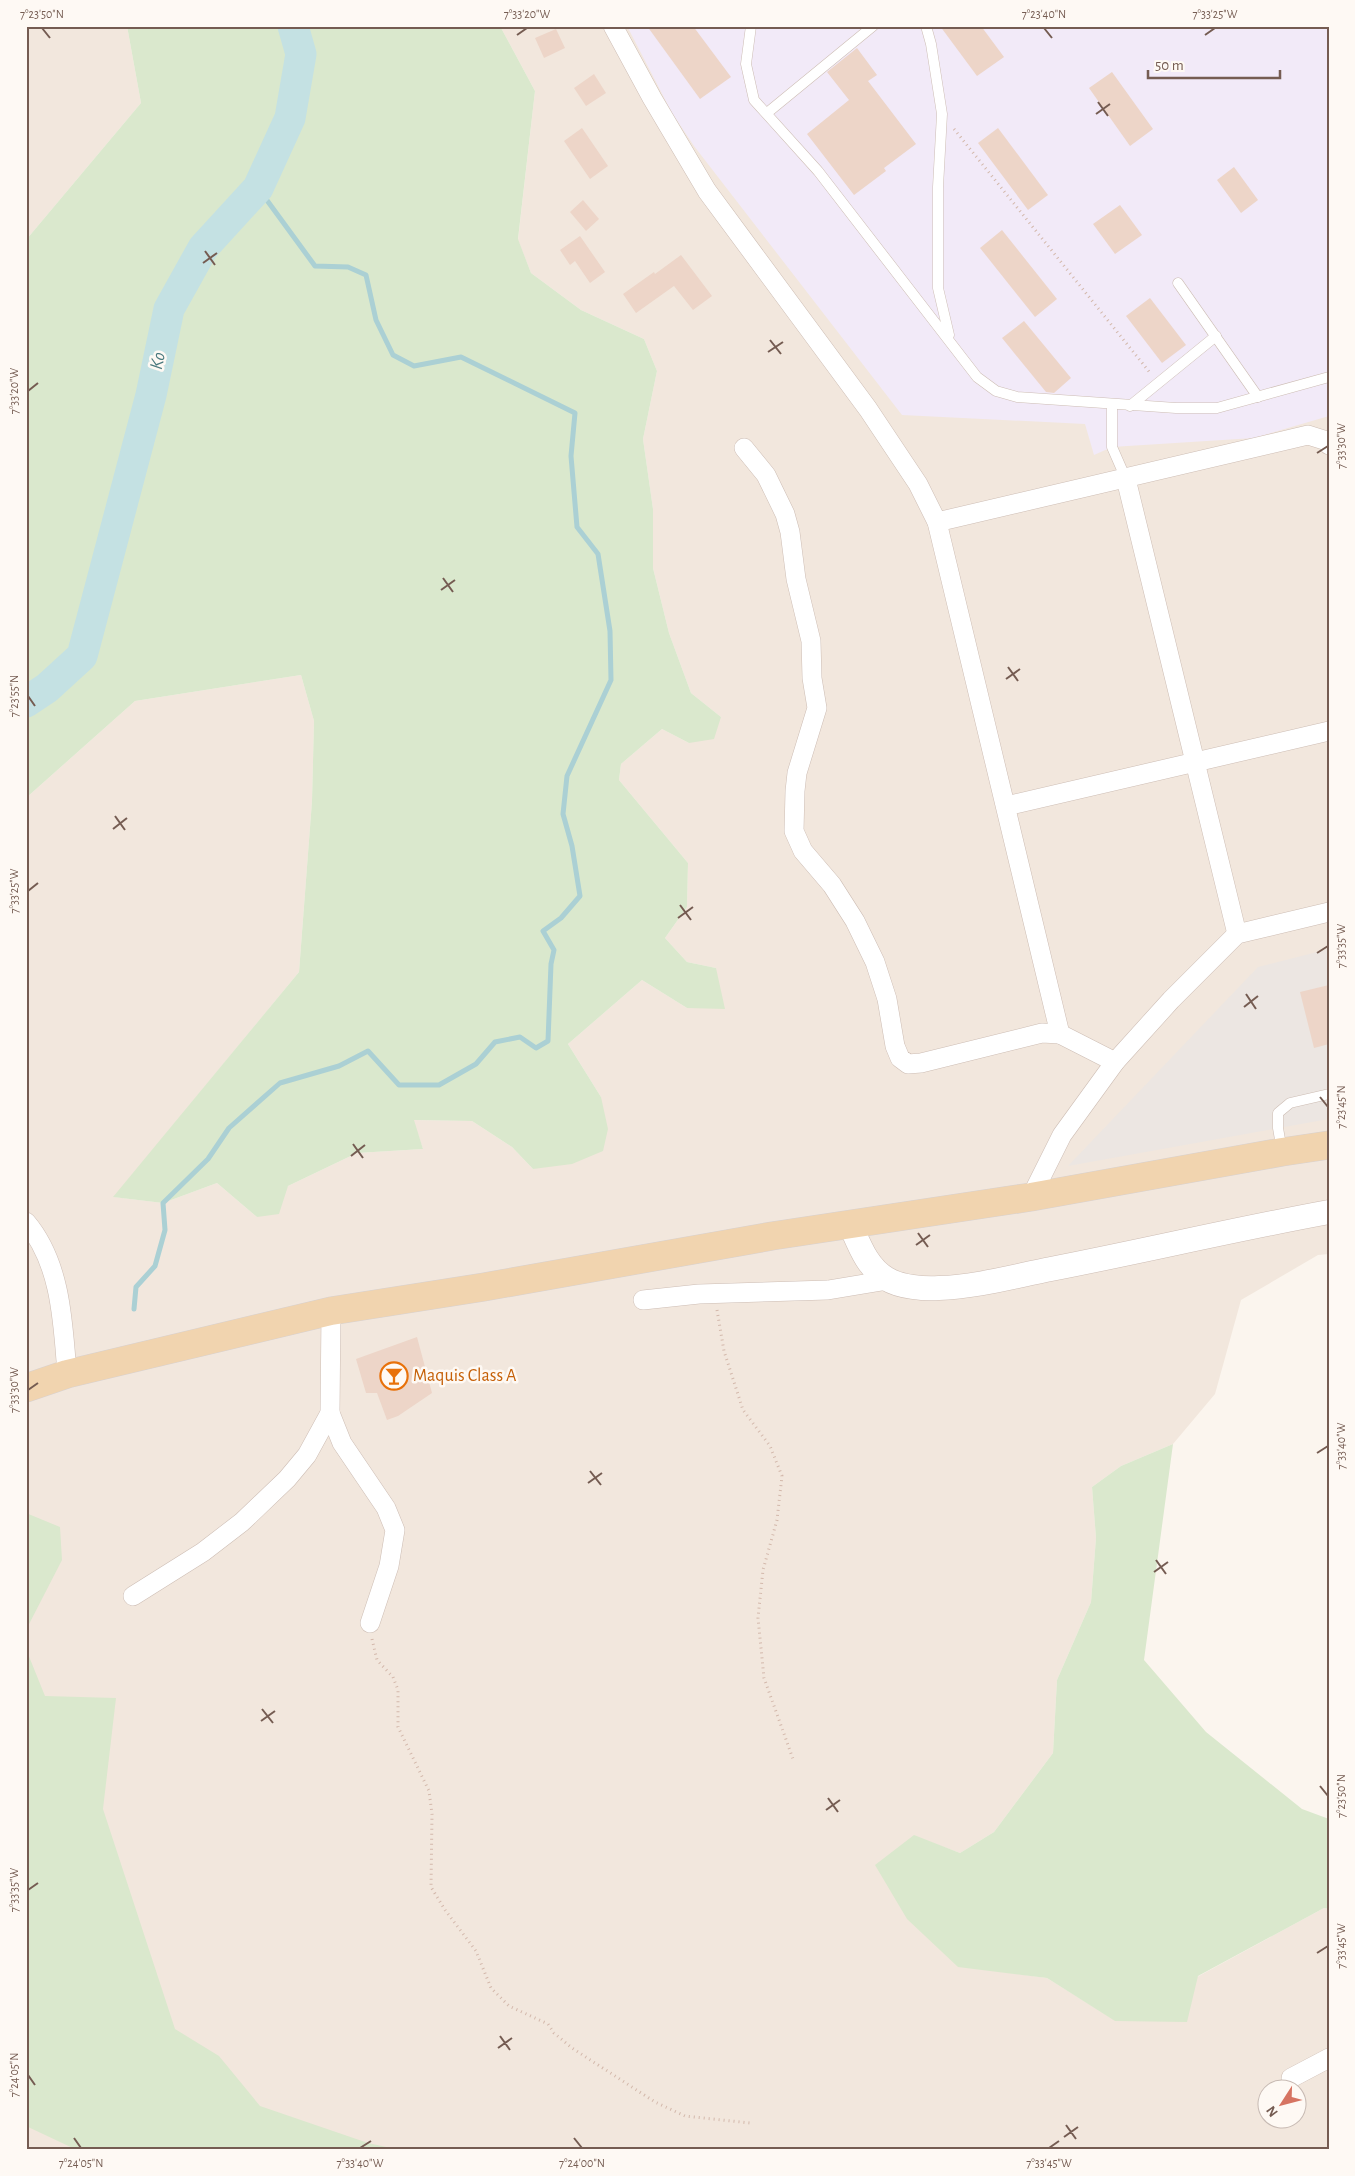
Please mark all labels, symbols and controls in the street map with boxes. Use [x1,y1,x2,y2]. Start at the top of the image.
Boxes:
text: 7°23'50"N [20,8,64,20]
text: 7°33'20"W [504,8,550,20]
text: 7°23'40"N [1022,8,1066,20]
text: 7°33'25"W [1192,8,1238,20]
scale bar [1148,48,1280,80]
text: 50 m [1155,58,1184,73]
water label: Ko [147,350,169,371]
text: 7°33'20"W [8,368,20,414]
text: 7°33'30"W [1335,423,1347,469]
text: 7°23'55"N [8,675,20,717]
text: 7°33'25"W [8,868,20,914]
text: 7°33'35"W [1335,923,1347,968]
text: 7°23'45"N [1335,1085,1347,1129]
bar icon: Maquis Class A [379,1361,409,1391]
text: 7°33'30"W [8,1367,20,1413]
place label: Maquis Class A [413,1367,517,1385]
text: 7°33'40"W [1335,1422,1347,1469]
text: 7°23'50"N [1335,1774,1347,1818]
text: 7°33'35"W [8,1867,20,1912]
text: 7°33'45"W [1335,1923,1347,1969]
text: 7°24'05"N [8,2053,20,2097]
north arrow [1258,2078,1308,2128]
text: N [1264,2103,1281,2119]
text: 7°24'05"N [59,2157,103,2169]
text: 7°33'40"W [337,2157,384,2169]
text: 7°24'00"N [559,2157,605,2169]
text: 7°33'45"W [1026,2157,1072,2169]

